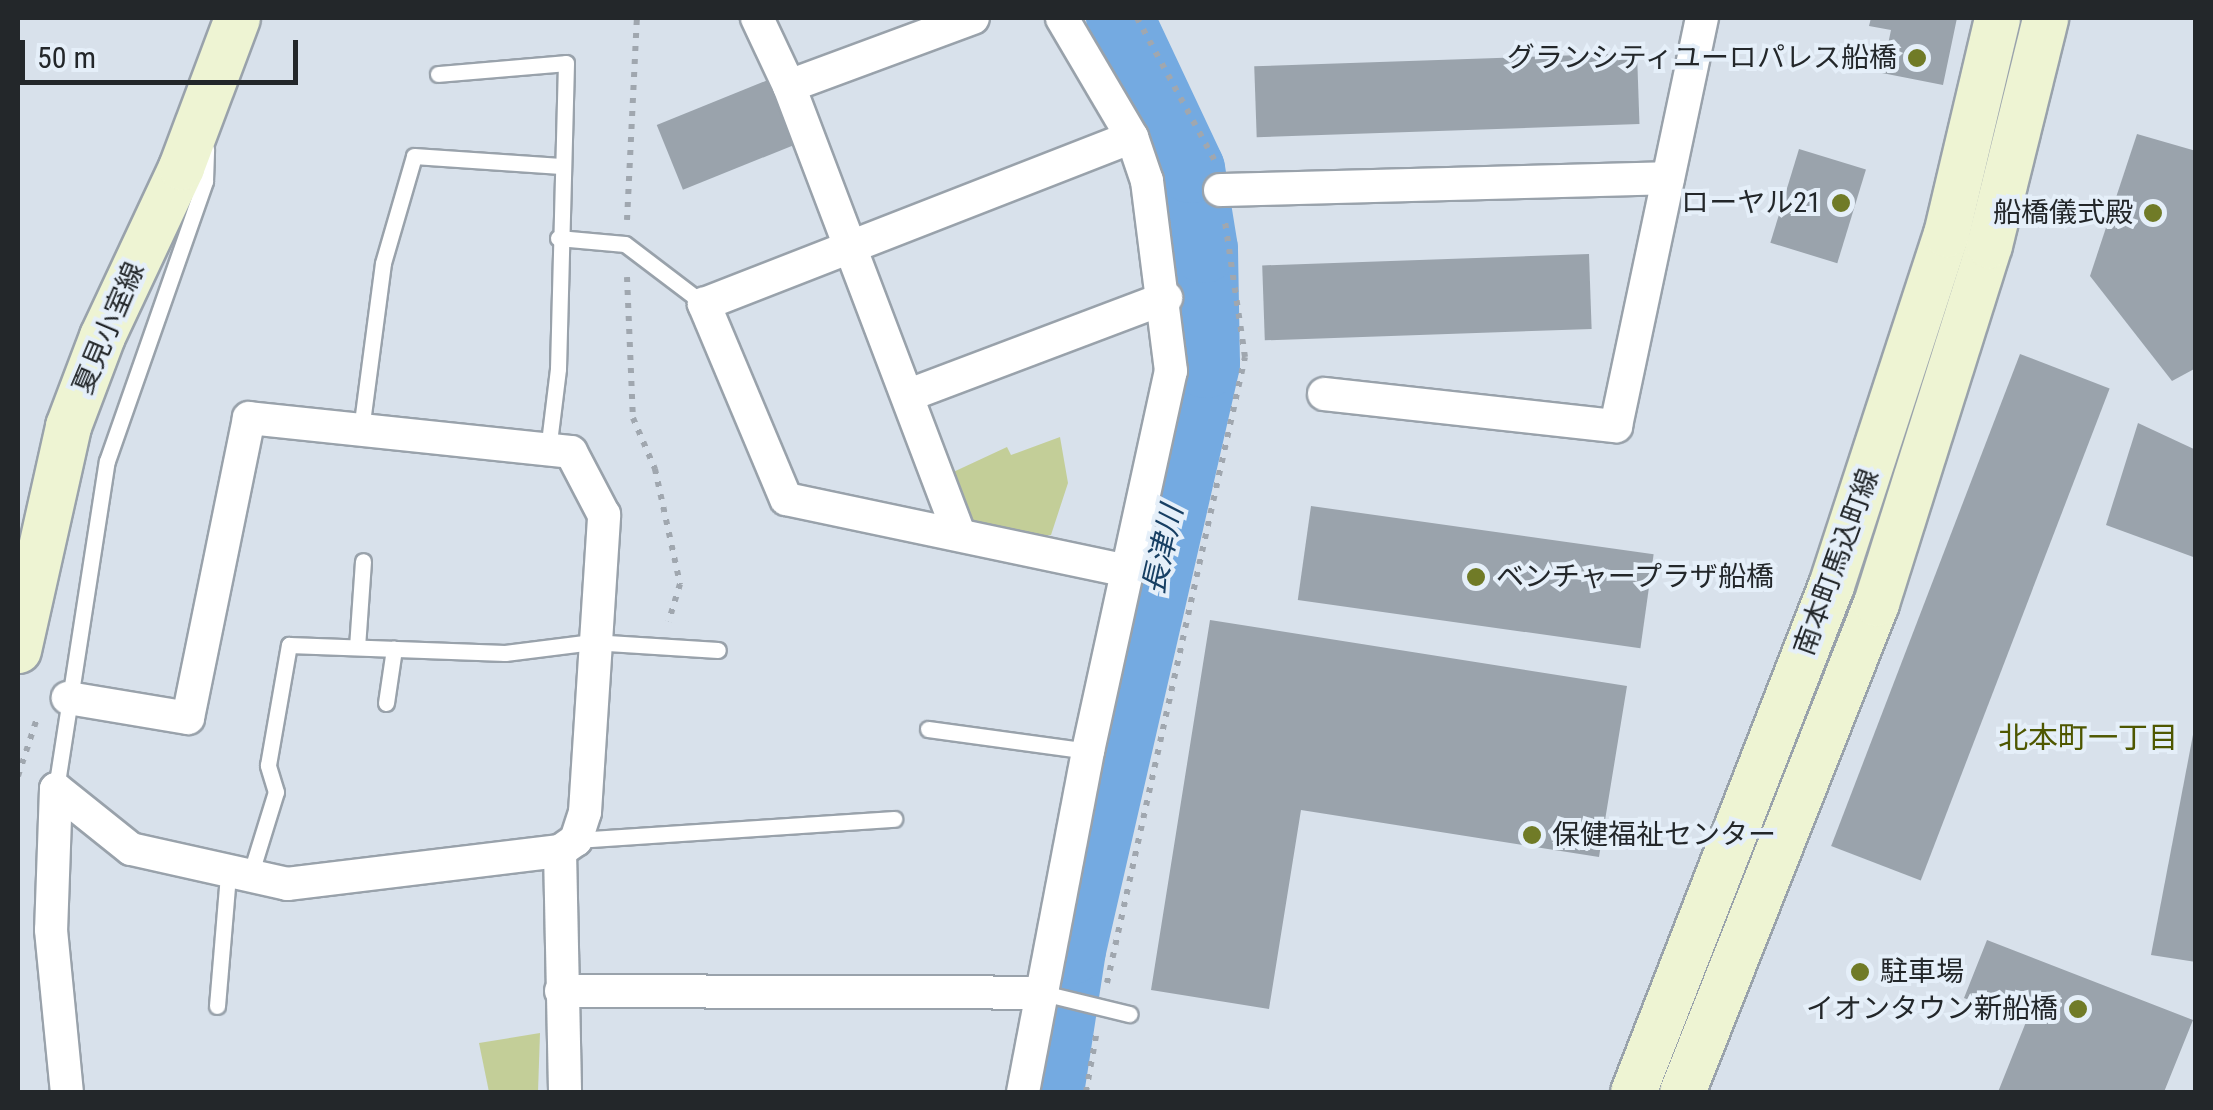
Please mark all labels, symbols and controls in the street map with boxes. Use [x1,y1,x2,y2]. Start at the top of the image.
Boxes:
scale bar [25,20,302,82]
text: 50 m [37,40,96,75]
place label: グランシティユーロパレス船橋 [1505,41,1897,75]
marker: グランシティユーロパレス船橋 [1906,47,1928,69]
place label: ローヤル21 [1681,186,1821,220]
marker: ローヤル21 [1830,192,1852,214]
place label: 船橋儀式殿 [1993,196,2133,230]
marker: 船橋儀式殿 [2142,202,2164,224]
street label: 夏見小室線 [66,257,152,399]
street label: 南本町馬込町線 [1788,464,1886,660]
water label: 長津川 [1135,502,1191,598]
place label: ベンチャープラザ船橋 [1496,560,1776,594]
marker: ベンチャープラザ船橋 [1465,566,1487,588]
district label: 北本町一丁目 [1998,720,2178,756]
place label: 保健福祉センター [1552,818,1776,852]
marker: 保健福祉センター [1521,824,1543,846]
place label: 駐車場 [1880,955,1964,989]
marker: 駐車場 [1849,961,1871,983]
place label: イオンタウン新船橋 [1806,992,2058,1026]
marker: イオンタウン新船橋 [2067,998,2089,1020]

